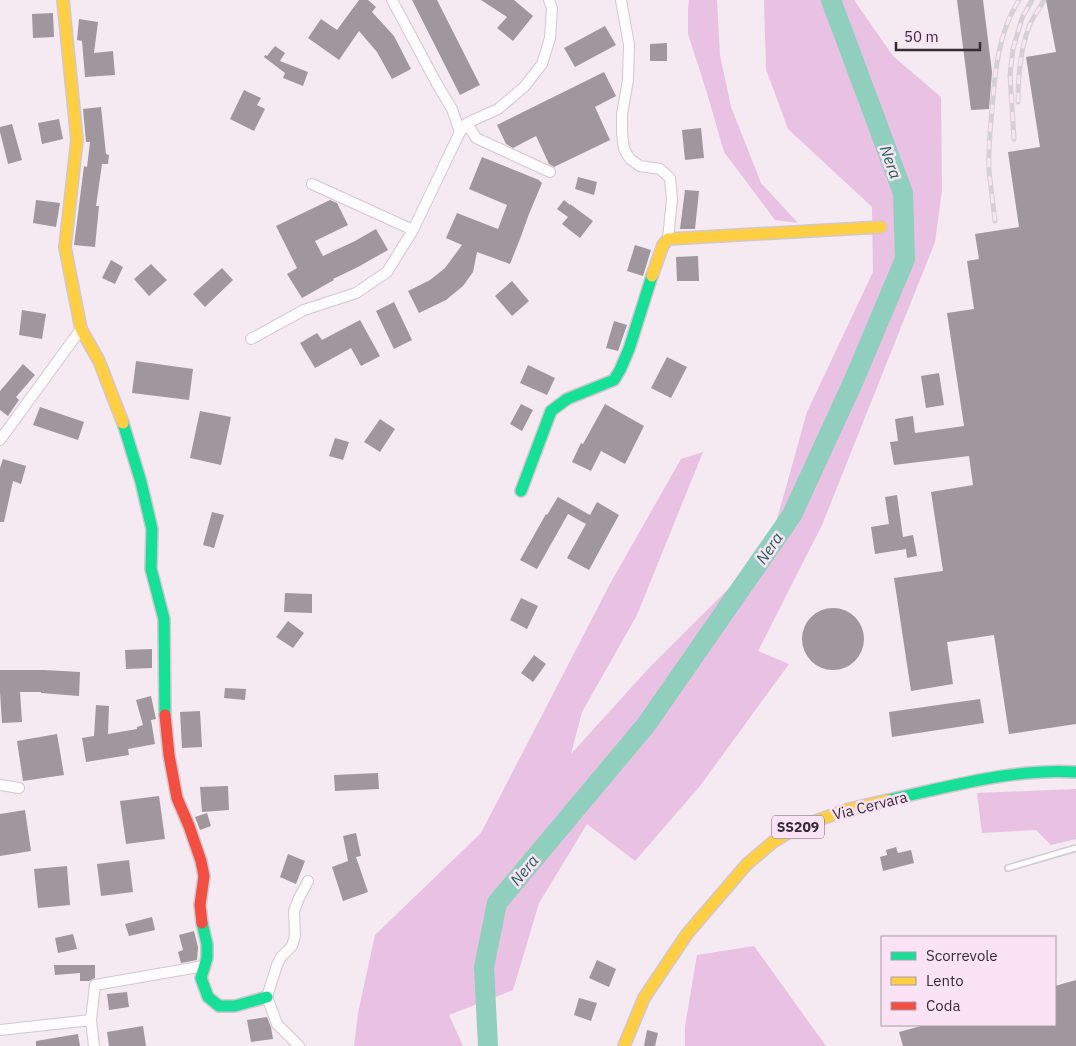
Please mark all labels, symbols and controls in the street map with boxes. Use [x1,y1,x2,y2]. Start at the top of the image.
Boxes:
scale bar [896,20,980,52]
text: 50 m [904,27,939,46]
water label: Nera [876,143,906,181]
water label: Nera [751,528,787,568]
street label: Via Cervara [831,787,909,824]
road number: SS209 [772,816,824,839]
water label: Nera [505,851,543,889]
legend [881,936,1056,1026]
text: Scorrevole [926,946,998,965]
text: Lento [926,971,964,990]
text: Coda [926,996,960,1015]

